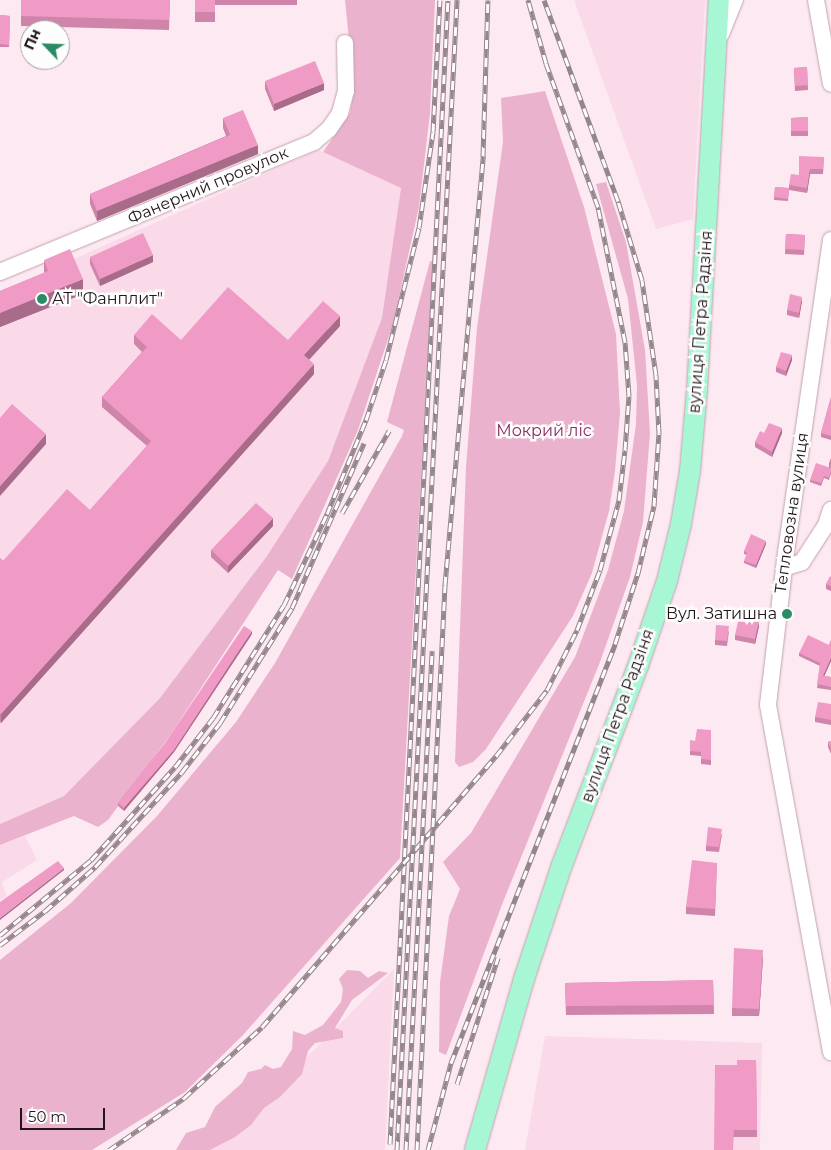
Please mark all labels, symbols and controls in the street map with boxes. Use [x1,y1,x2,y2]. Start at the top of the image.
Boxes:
north arrow [20,20,70,70]
text: Пн [20,26,45,53]
street label: Фанерний провулок [125,143,291,229]
street label: вулиця Петра Радзіня [685,230,717,414]
place label: АТ "Фанплит" [52,289,163,309]
marker: АТ "Фанплит" [36,293,48,305]
park label: Мокрий ліс [496,421,592,441]
street label: Тепловозна вулиця [771,431,813,595]
place label: Вул. Затишна [666,604,777,624]
marker: Вул. Затишна [781,608,793,620]
street label: вулиця Петра Радзіня [578,627,658,805]
scale bar [22,1098,108,1130]
text: 50 m [28,1107,66,1126]

